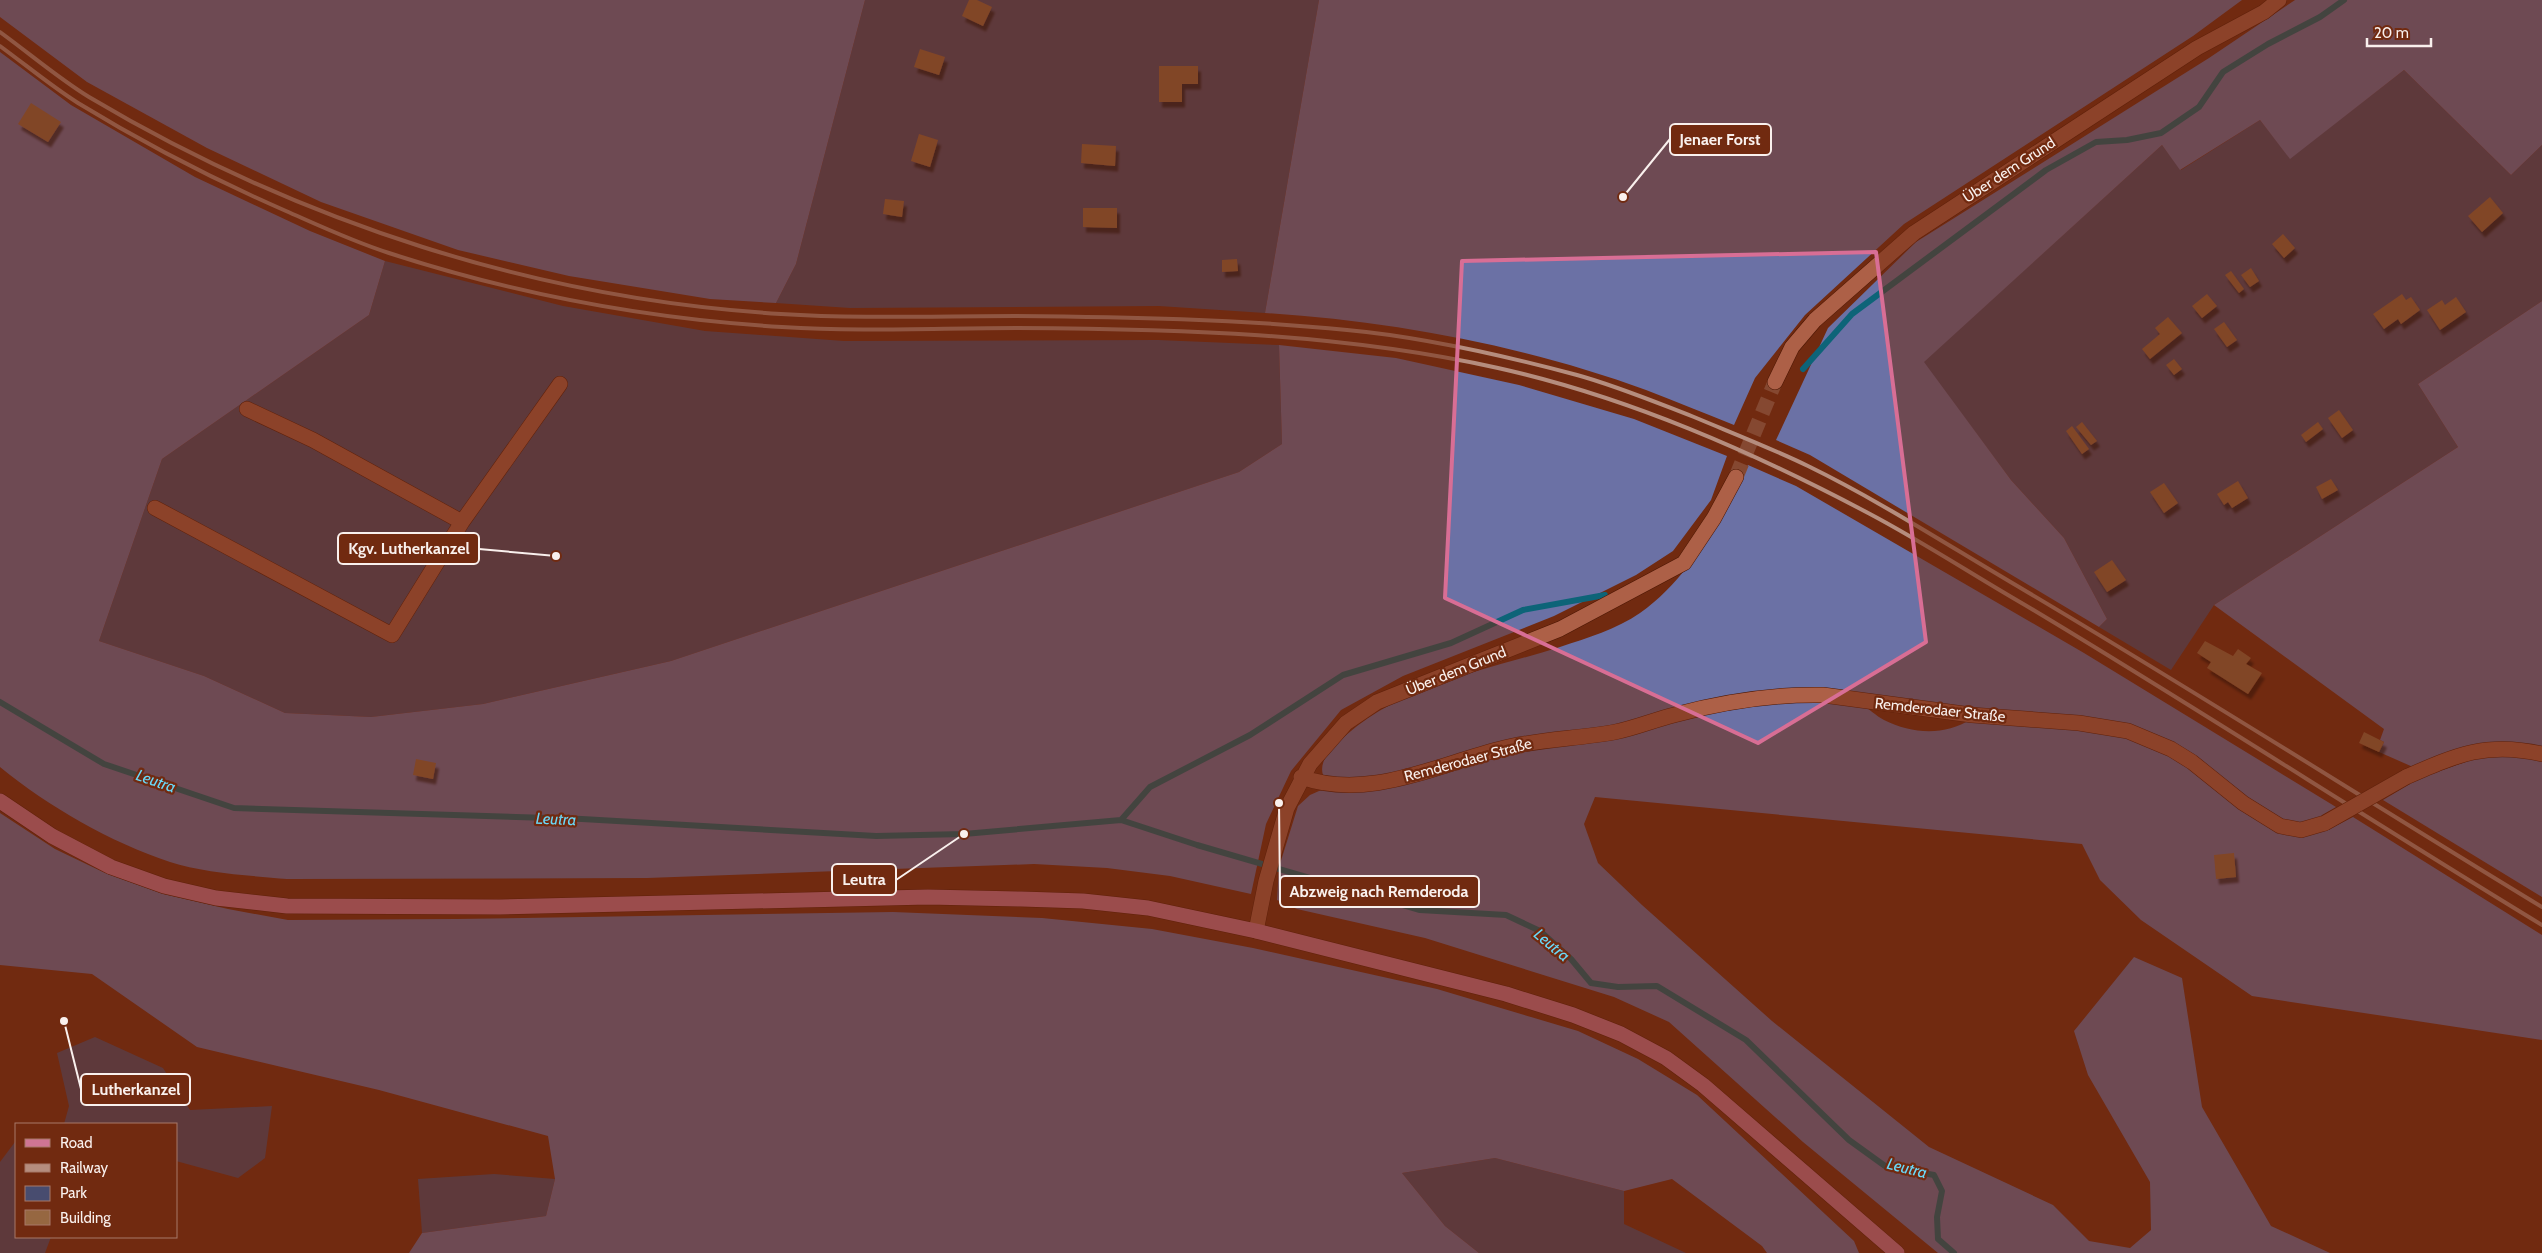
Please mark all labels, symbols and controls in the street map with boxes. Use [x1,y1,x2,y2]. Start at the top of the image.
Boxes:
scale bar [2367,15,2431,47]
text: 20 m [2374,24,2409,42]
callout: Jenaer Forst [1670,124,1771,155]
text: Jenaer Forst [1679,130,1761,149]
street label: Über dem Grund [1959,133,2059,207]
callout: Kgv. Lutherkanzel [338,533,479,564]
text: Kgv. Lutherkanzel [348,539,470,558]
street label: Über dem Grund [1403,643,1509,699]
street label: Remderodaer Straße [1874,694,2007,726]
street label: Remderodaer Straße [1402,734,1534,786]
water label: Leutra [134,765,178,797]
water label: Leutra [535,809,577,829]
callout: Leutra [832,864,896,895]
text: Leutra [842,870,886,889]
callout: Abzweig nach Remderoda [1280,876,1479,907]
text: Abzweig nach Remderoda [1290,882,1468,901]
water label: Leutra [1530,925,1574,965]
callout: Lutherkanzel [81,1074,190,1105]
text: Lutherkanzel [92,1080,180,1099]
legend [15,1123,178,1238]
text: Road [60,1134,93,1152]
water label: Leutra [1885,1154,1929,1182]
text: Railway [60,1159,109,1177]
text: Park [60,1184,87,1202]
text: Building [60,1209,111,1227]

